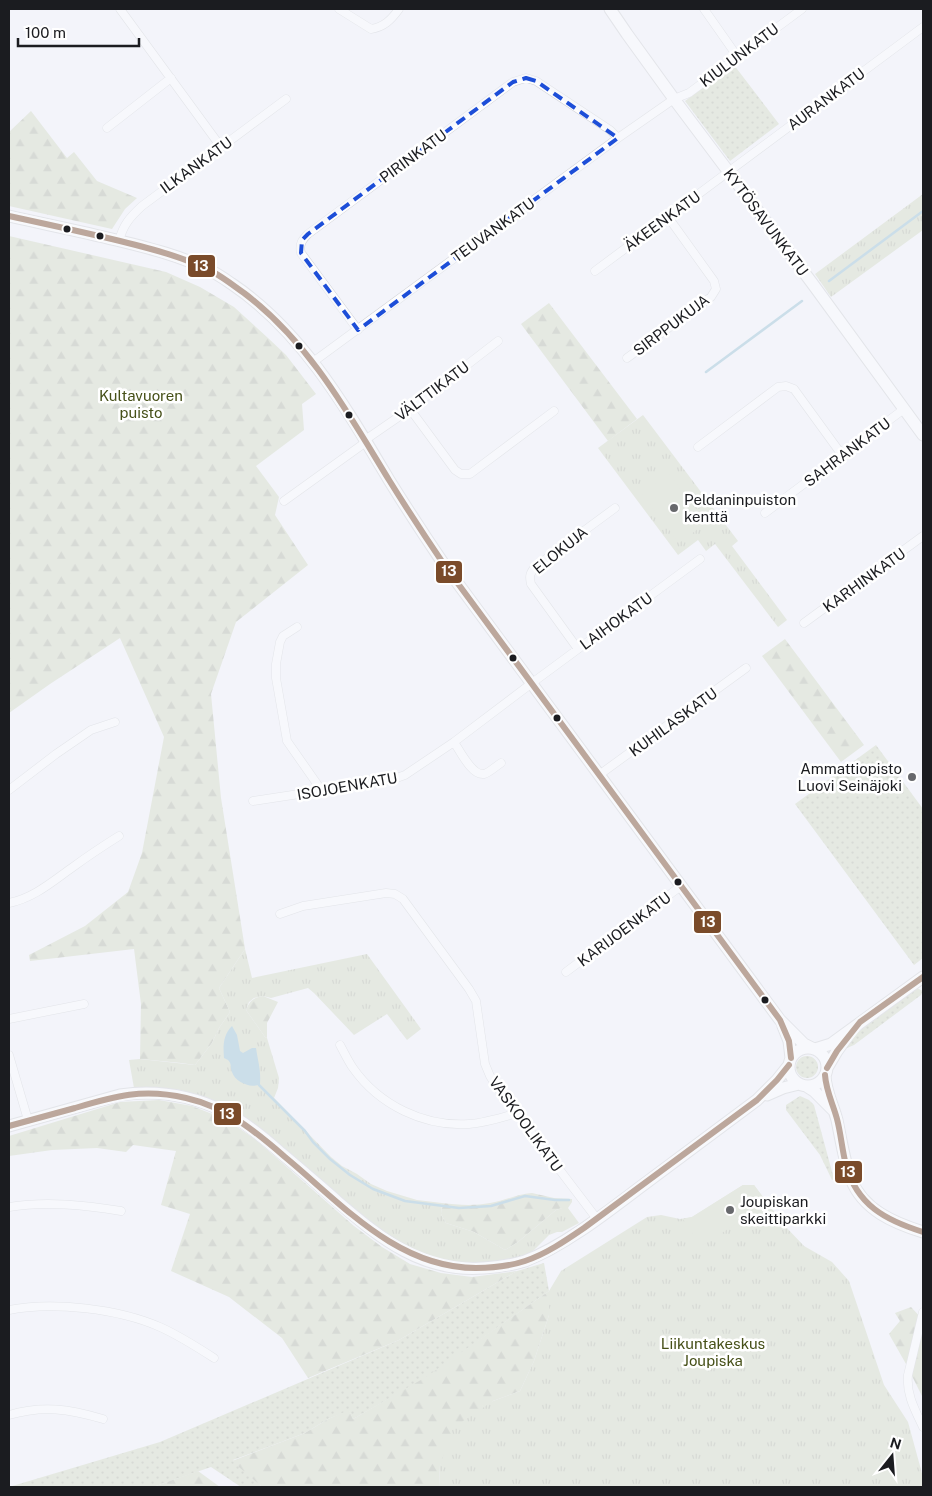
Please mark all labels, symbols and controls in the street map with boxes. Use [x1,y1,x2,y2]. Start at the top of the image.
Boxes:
scale bar [18,15,139,47]
street label: KIULUNKATU [696,20,782,90]
text: 100 m [25,24,66,41]
street label: AURANKATU [784,65,868,133]
street label: PIRINKATU [376,126,450,186]
street label: ILKANKATU [157,133,235,197]
street label: KYTÖSAVUNKATU [720,165,813,279]
street label: ÄKEENKATU [620,187,703,254]
street label: TEUVANKATU [448,194,538,266]
unlabelled marker [62,224,72,234]
unlabelled marker [95,231,105,241]
line badge: 13 [187,254,216,278]
text: 13 [193,258,209,274]
street label: SIRPPUKUJA [630,291,712,359]
unlabelled marker [294,341,304,351]
street label: VÄLTTIKATU [391,357,472,424]
park label: Kultavuoren puisto [99,387,183,421]
unlabelled marker [344,410,354,420]
street label: SAHRANKATU [801,414,893,490]
place label: Peldaninpuiston kenttä [684,491,796,525]
marker: Peldaninpuiston kenttä [668,502,680,514]
street label: ELOKUJA [529,523,591,577]
street label: KARHINKATU [820,544,908,616]
line badge: 13 [435,560,463,584]
text: 13 [441,563,457,579]
street label: LAIHOKATU [576,589,656,653]
unlabelled marker [508,653,518,663]
street label: KUHILASKATU [626,684,720,760]
unlabelled marker [552,713,562,723]
place label: Ammattiopisto Luovi Seinäjoki [798,760,902,794]
street label: ISOJOENKATU [295,769,399,803]
marker: Ammattiopisto Luovi Seinäjoki [906,771,918,783]
unlabelled marker [673,877,683,887]
street label: KARIJOENKATU [574,888,674,970]
line badge: 13 [693,910,722,934]
text: 13 [700,914,716,930]
unlabelled marker [760,995,770,1005]
street label: VASKOOLIKATU [486,1073,566,1175]
line badge: 13 [213,1102,242,1126]
text: 13 [219,1106,235,1122]
line badge: 13 [834,1160,863,1184]
text: 13 [840,1164,856,1180]
place label: Joupiskan skeittiparkki [740,1193,826,1227]
marker: Joupiskan skeittiparkki [724,1204,736,1216]
park label: Liikuntakeskus Joupiska [661,1335,765,1369]
north arrow [867,1431,917,1481]
text: N [888,1434,903,1453]

